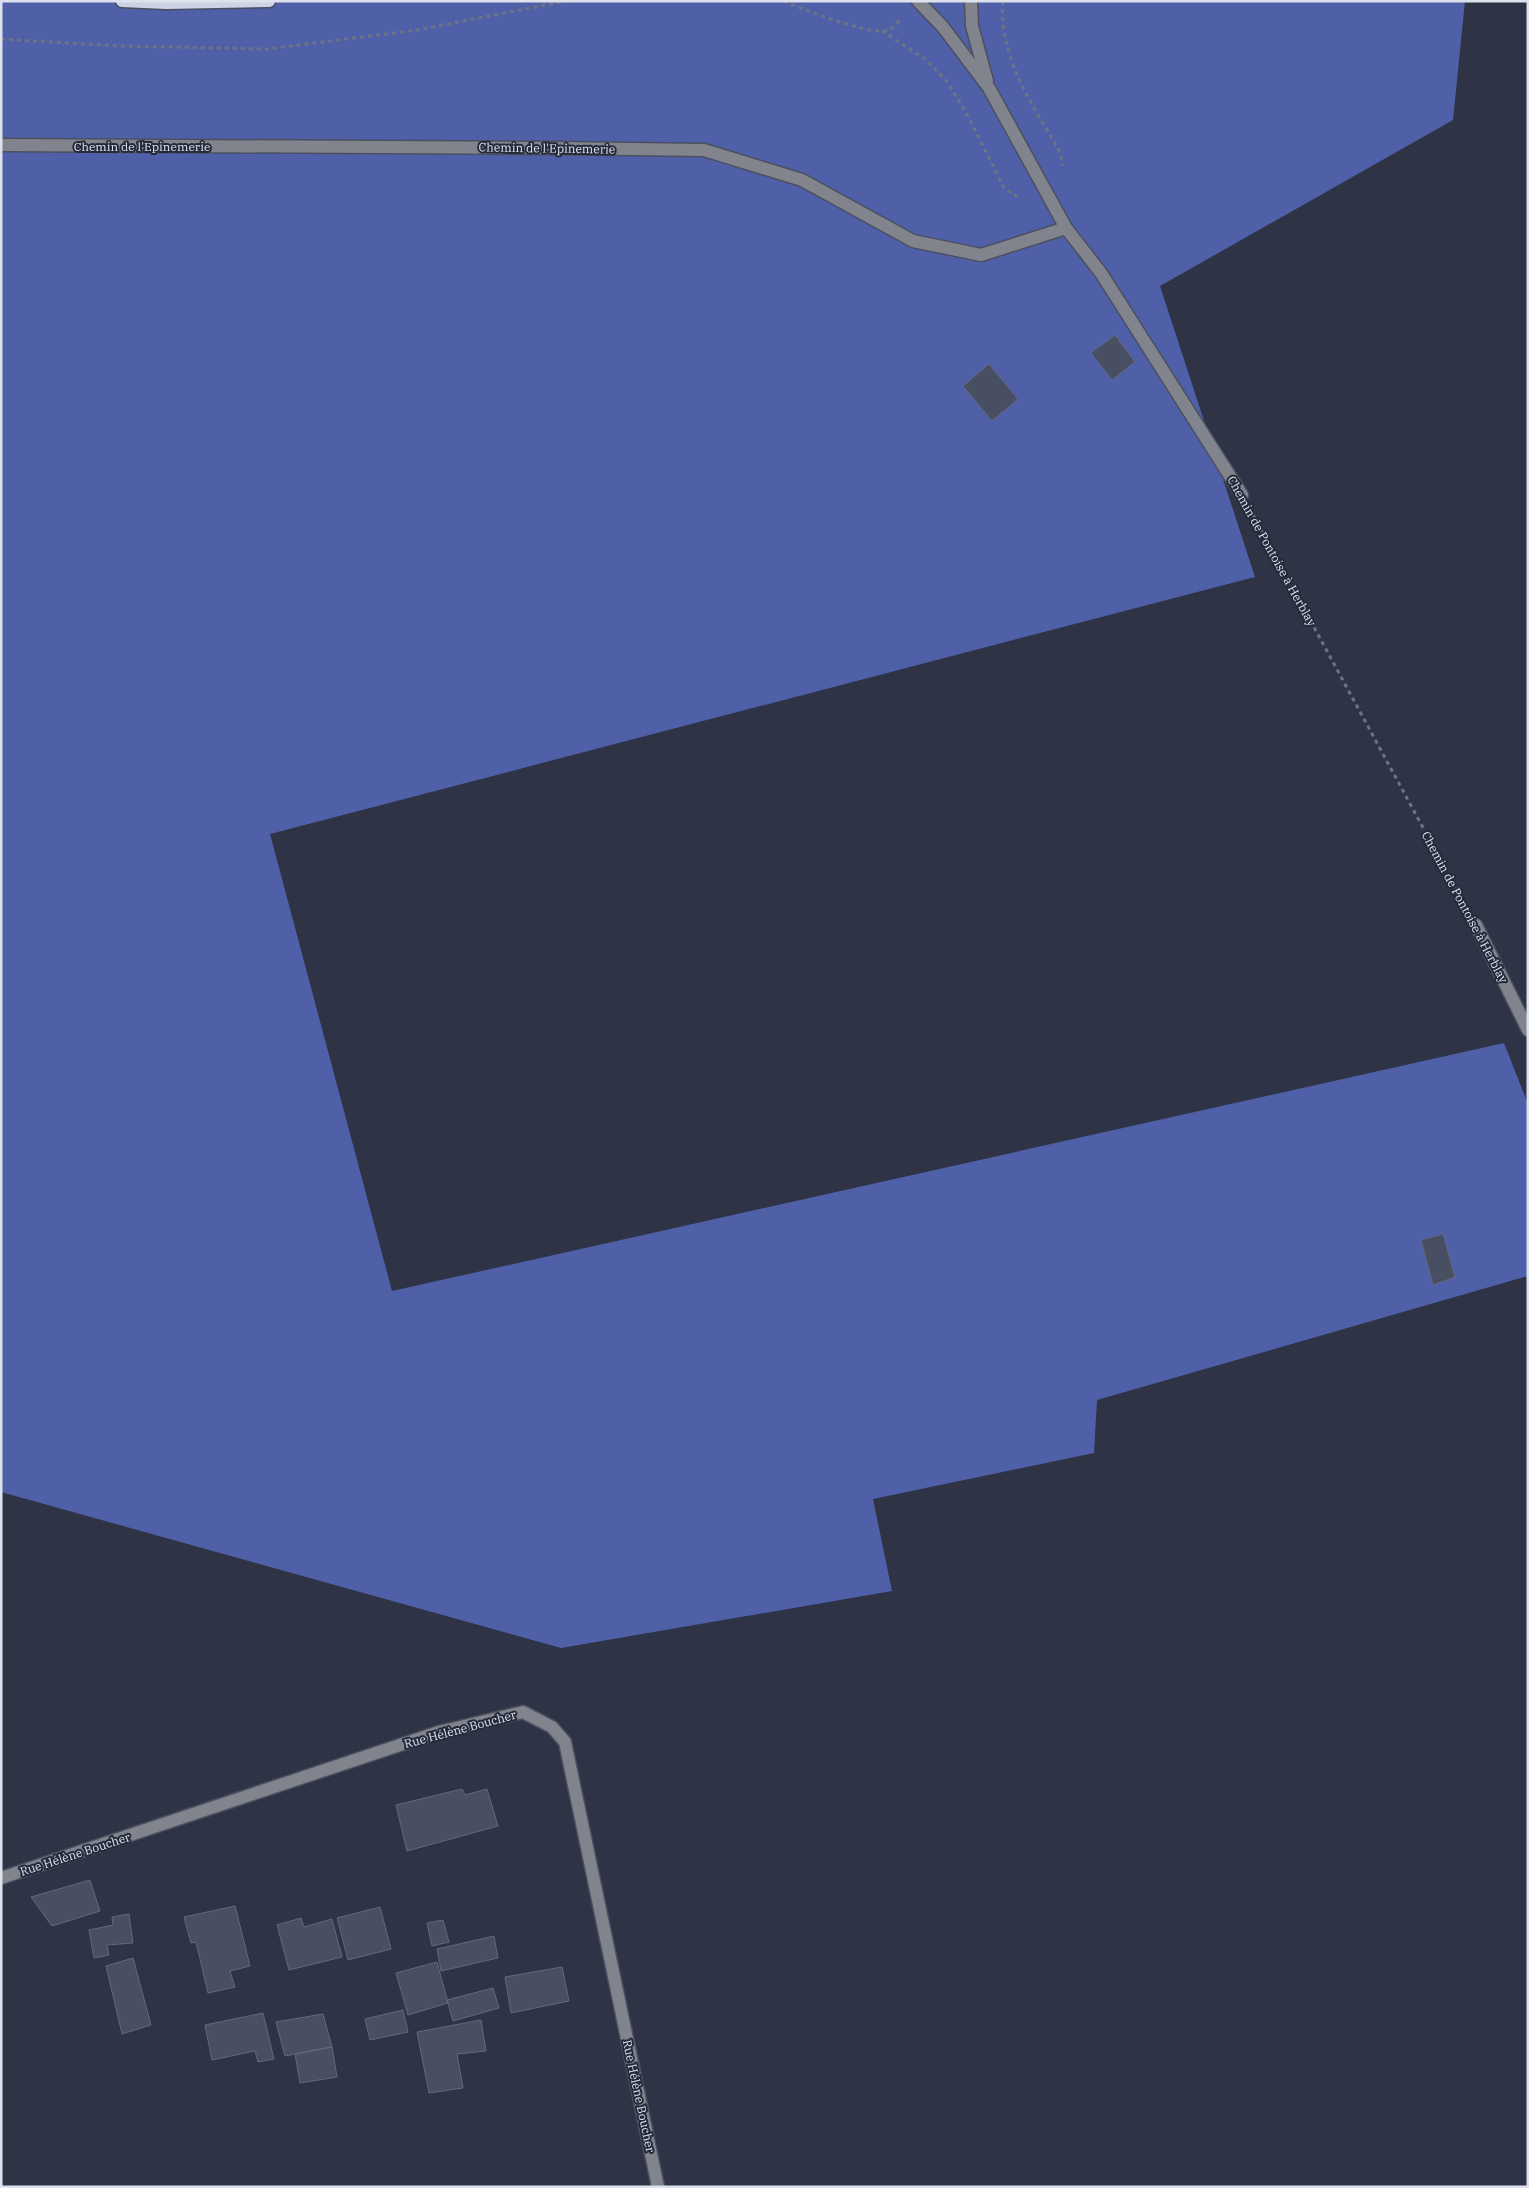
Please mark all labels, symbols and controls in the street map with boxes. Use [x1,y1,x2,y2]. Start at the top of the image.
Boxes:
street label: Chemin de l'Epinemerie [74,139,210,154]
street label: Chemin de l'Epinemerie [479,139,615,157]
street label: Chemin de Pontoise à Herblay [1224,473,1320,629]
street label: Chemin de Pontoise à Herblay [1419,829,1512,986]
street label: Rue Hélène Boucher [402,1707,518,1751]
street label: Rue Hélène Boucher [18,1829,133,1879]
street label: Rue Hélène Boucher [620,2038,658,2155]

